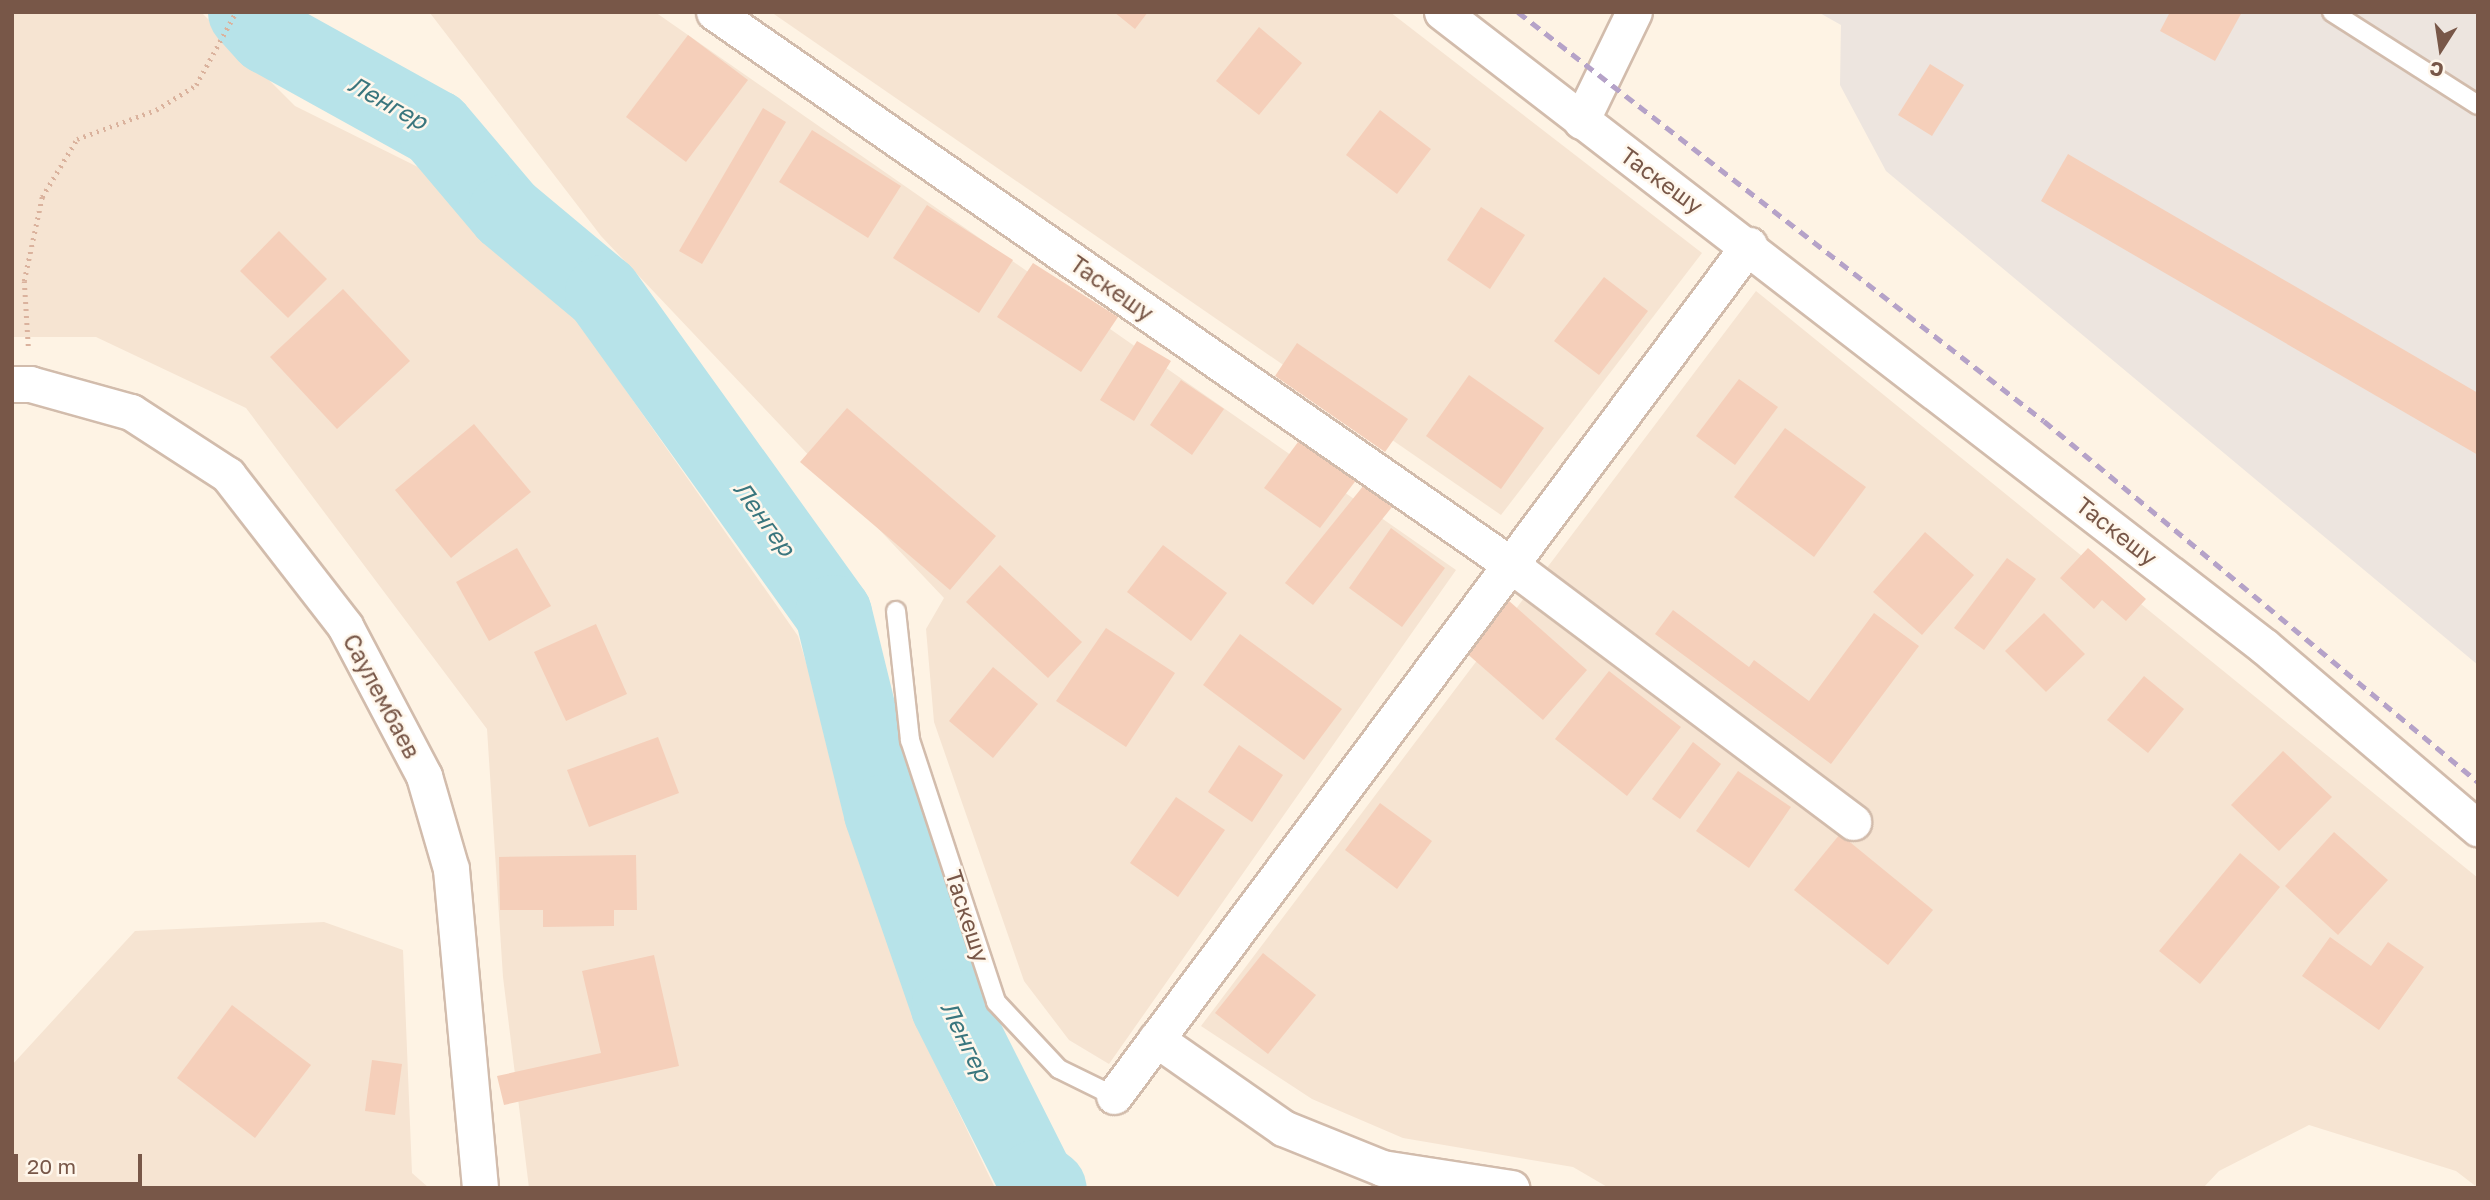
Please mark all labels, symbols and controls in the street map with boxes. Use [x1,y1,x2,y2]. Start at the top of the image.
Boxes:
north arrow [2406,14,2476,84]
text: С [2428,57,2446,83]
water label: Ленгер [344,69,432,135]
street label: Таскешу [1615,141,1709,219]
street label: Таскешу [1065,249,1159,327]
water label: Ленгер [728,475,802,561]
street label: Таскешу [2071,491,2163,571]
street label: Саулембаев [338,629,426,763]
street label: Таскешу [940,866,996,966]
water label: Ленгер [935,996,999,1086]
scale bar [18,1140,145,1184]
text: 20 m [27,1153,76,1179]

